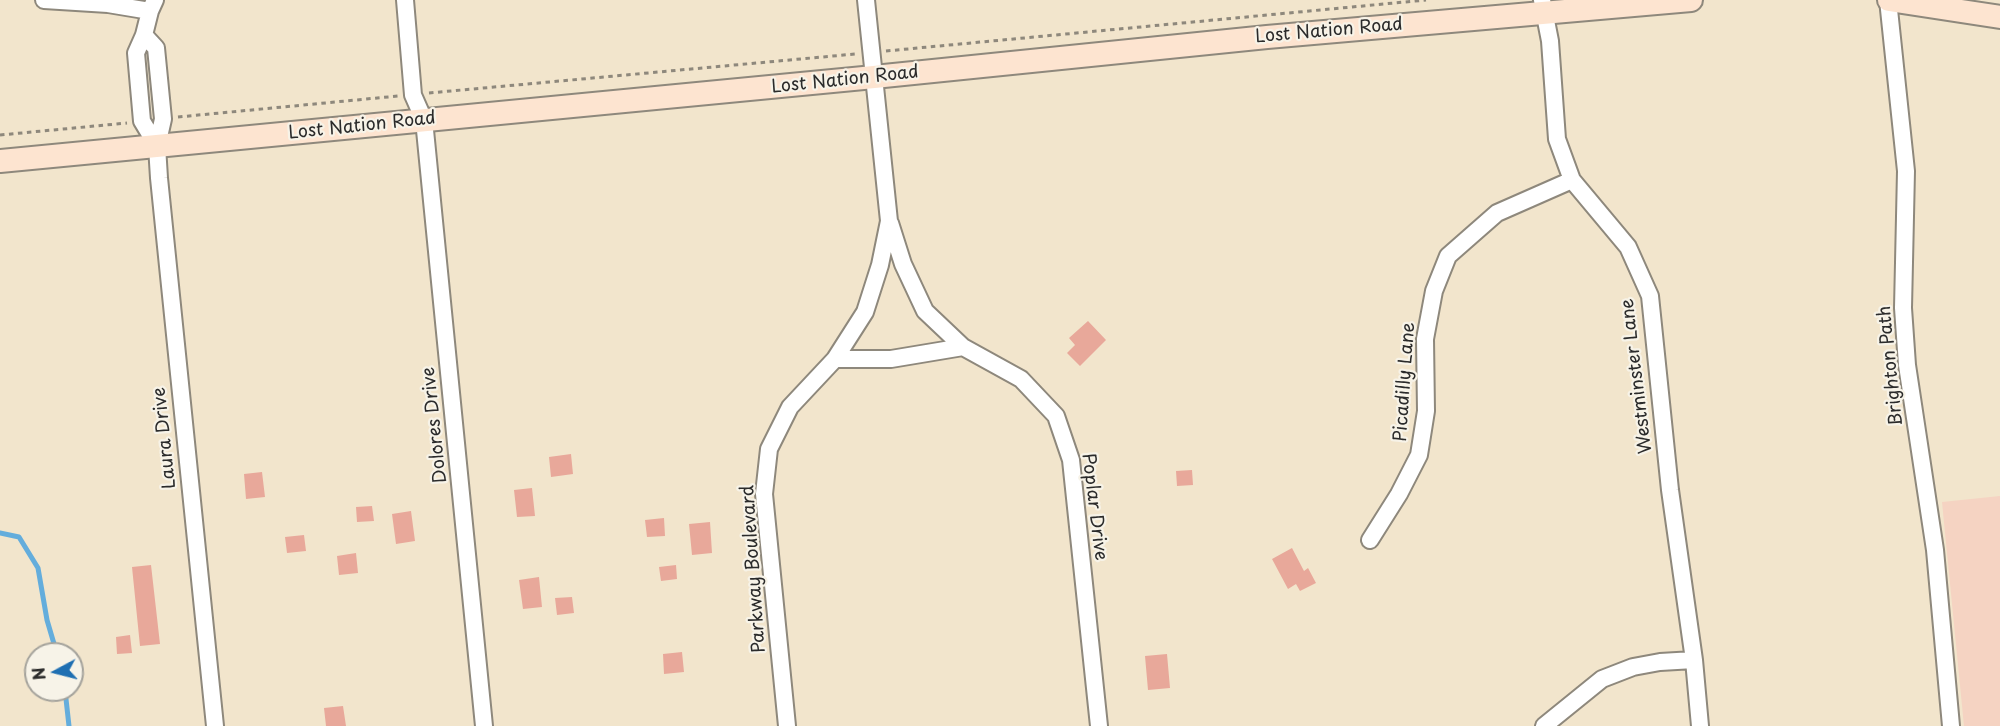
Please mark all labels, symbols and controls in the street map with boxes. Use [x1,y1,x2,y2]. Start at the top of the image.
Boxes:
street label: Lost Nation Road [1254,14,1404,48]
street label: Lost Nation Road [770,62,920,98]
street label: Lost Nation Road [287,108,437,144]
street label: Westminster Lane [1617,297,1657,455]
street label: Brighton Path [1874,305,1908,427]
street label: Picadilly Lane [1390,322,1420,442]
street label: Dolores Drive [418,366,452,484]
street label: Laura Drive [149,386,181,490]
street label: Poplar Drive [1077,452,1111,562]
street label: Parkway Boulevard [737,484,771,654]
north arrow [24,642,84,702]
text: N [25,666,51,682]

